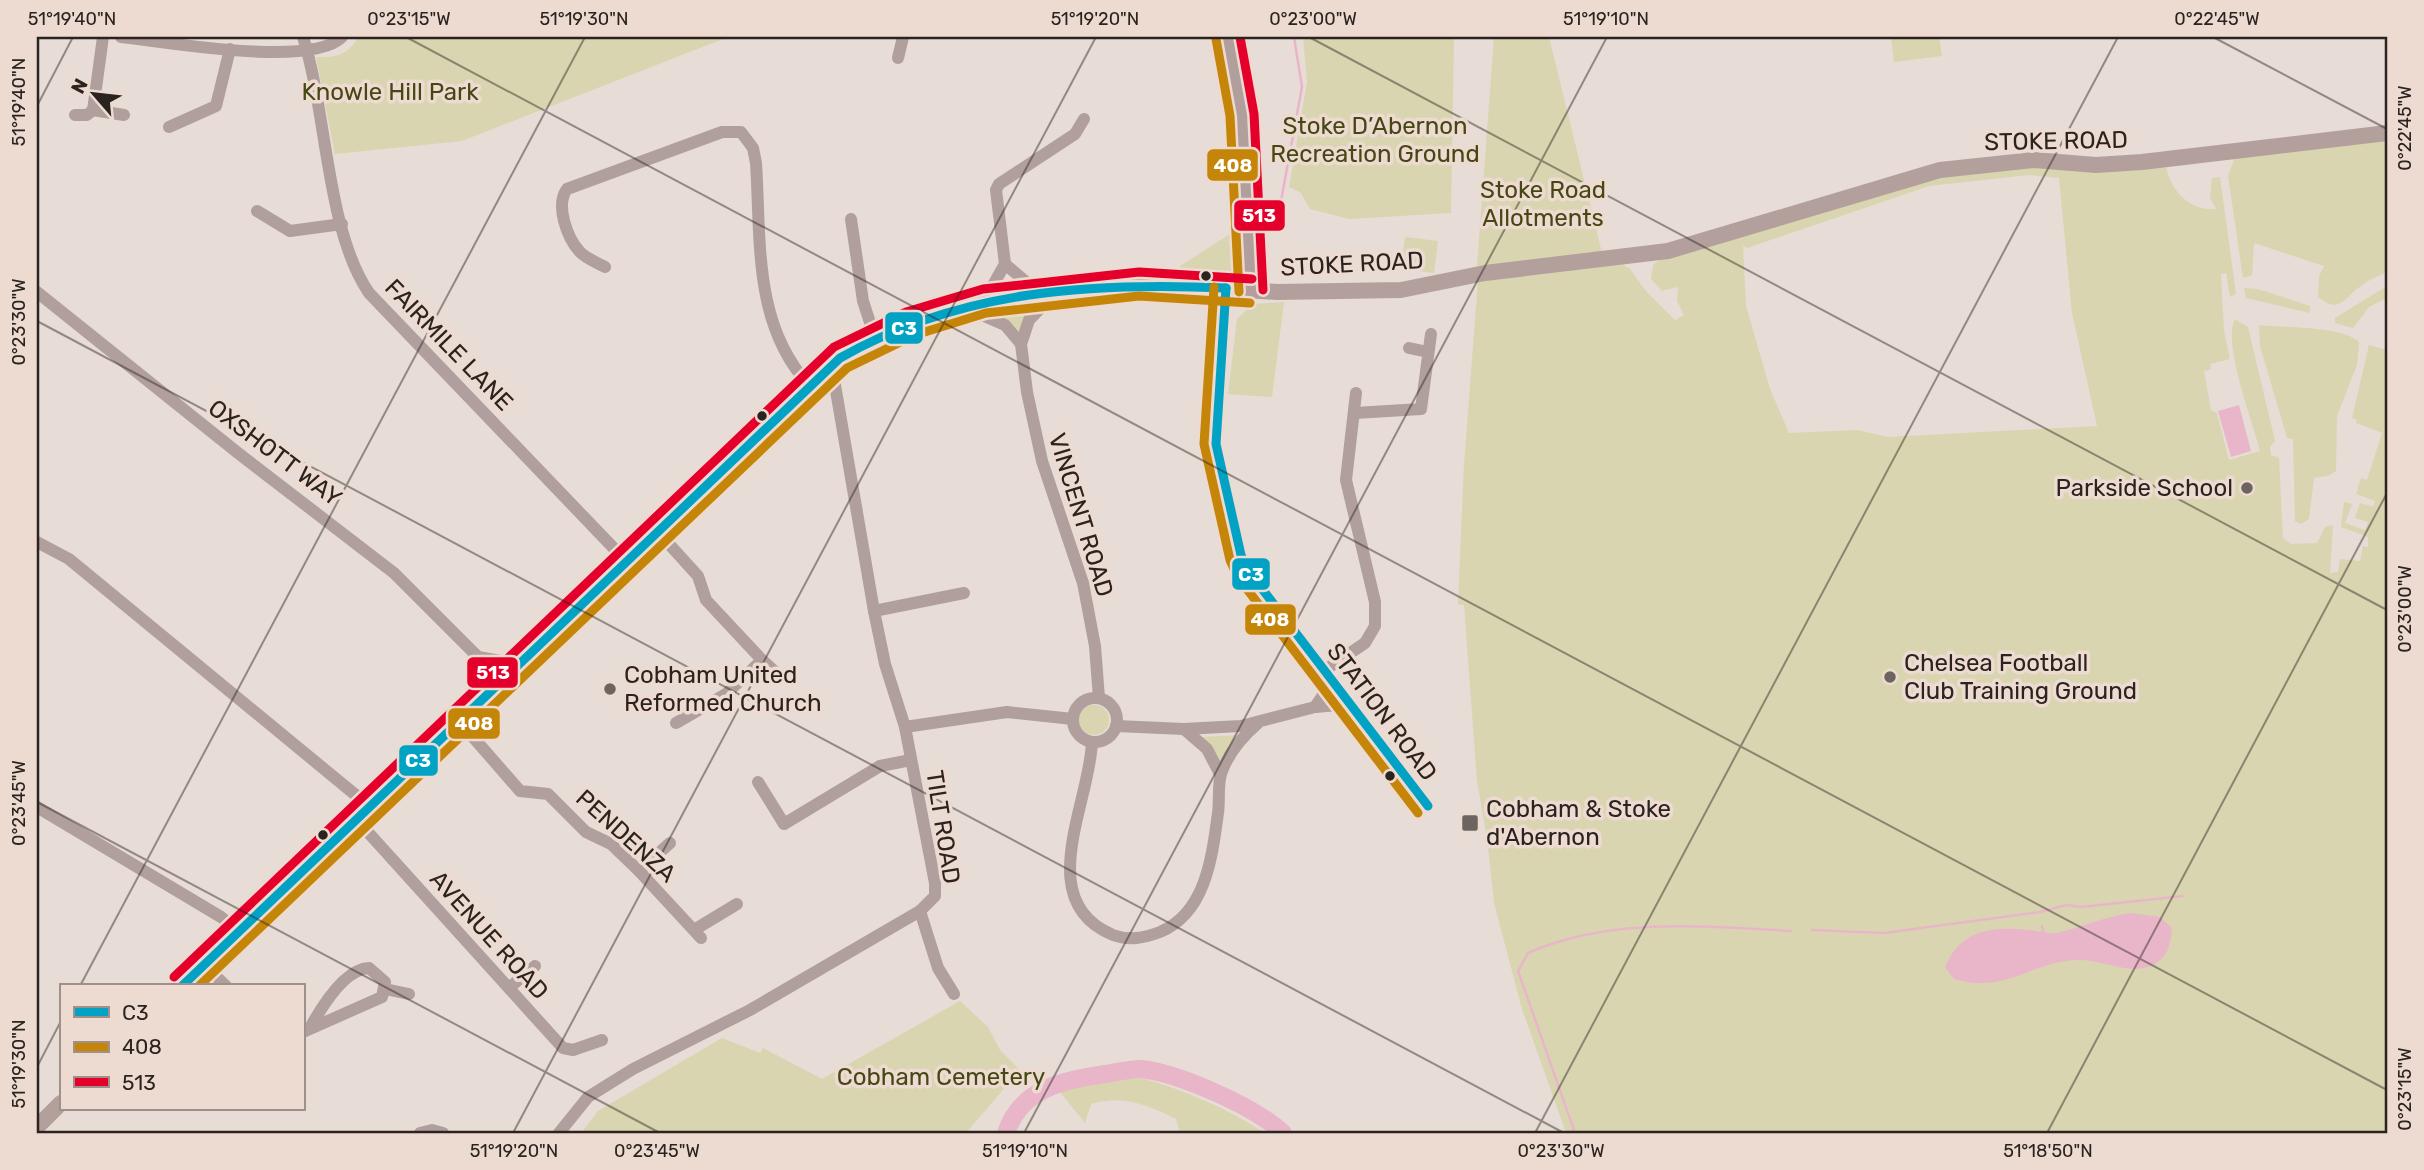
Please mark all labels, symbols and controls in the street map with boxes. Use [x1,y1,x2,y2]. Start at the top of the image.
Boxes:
text: 51°19'40"N [28,8,116,30]
text: 0°23'15"W [367,8,451,30]
text: 51°19'30"N [540,8,628,30]
text: 51°19'20"N [1051,8,1139,30]
text: 0°23'00"W [1269,8,1357,30]
text: 51°19'10"N [1563,8,1649,30]
text: 0°22'45"W [2174,8,2260,30]
text: 51°19'40"N [8,58,30,146]
north arrow [60,60,130,130]
text: N [66,75,93,98]
park label: Knowle Hill Park [301,78,479,106]
text: 0°22'45"W [2394,85,2416,171]
park label: Stoke D’Abernon Recreation Ground [1270,112,1480,168]
street label: STOKE ROAD [1984,126,2128,156]
line badge: 408 [1206,148,1259,182]
text: 408 [1214,154,1253,177]
park label: Stoke Road Allotments [1480,176,1606,232]
line badge: 513 [1233,199,1286,232]
text: 513 [1242,204,1276,227]
street label: STOKE ROAD [1280,246,1424,282]
unlabelled marker [1199,269,1213,283]
street label: FAIRMILE LANE [379,274,519,416]
text: 0°23'30"W [8,278,30,366]
line badge: C3 [884,311,924,345]
text: C3 [891,317,917,340]
street label: OXSHOTT WAY [203,394,347,512]
unlabelled marker [755,409,769,423]
street label: VINCENT ROAD [1043,430,1119,600]
place label: Parkside School [2055,474,2233,502]
marker: Parkside School [2239,480,2255,496]
line badge: C3 [1231,557,1271,591]
text: C3 [1238,563,1264,586]
text: 0°23'00"W [2394,565,2416,653]
line badge: 408 [1244,603,1297,636]
text: 408 [1251,608,1290,631]
street label: STATION ROAD [1321,638,1443,786]
place label: Chelsea Football Club Training Ground [1904,649,2137,705]
line badge: 513 [466,656,519,689]
text: 513 [476,661,510,684]
place label: Cobham United Reformed Church [624,661,822,717]
marker: Chelsea Football Club Training Ground [1882,669,1898,685]
marker: Cobham United Reformed Church [602,681,618,697]
line badge: 408 [447,707,501,740]
text: 408 [455,712,494,735]
line badge: C3 [398,744,439,777]
text: C3 [405,749,431,772]
text: 0°23'45"W [8,760,30,846]
street label: TILT ROAD [920,768,966,886]
unlabelled marker [1383,769,1397,783]
street label: PENDENZA [570,784,682,888]
place label: Cobham & Stoke d'Abernon [1486,795,1671,851]
marker: Cobham & Stoke d'Abernon [1460,813,1480,833]
unlabelled marker [316,828,330,842]
street label: AVENUE ROAD [424,865,554,1005]
legend [60,984,304,1110]
text: C3 [122,1000,149,1025]
text: 51°19'30"N [8,1020,30,1108]
text: 408 [122,1034,162,1059]
text: 0°23'15"W [2394,1047,2416,1131]
park label: Cobham Cemetery [837,1063,1045,1091]
text: 513 [122,1070,156,1095]
text: 51°19'20"N [470,1140,558,1162]
text: 0°23'45"W [614,1140,700,1162]
text: 51°19'10"N [982,1140,1068,1162]
text: 0°23'30"W [1517,1140,1605,1162]
text: 51°18'50"N [2003,1140,2093,1162]

